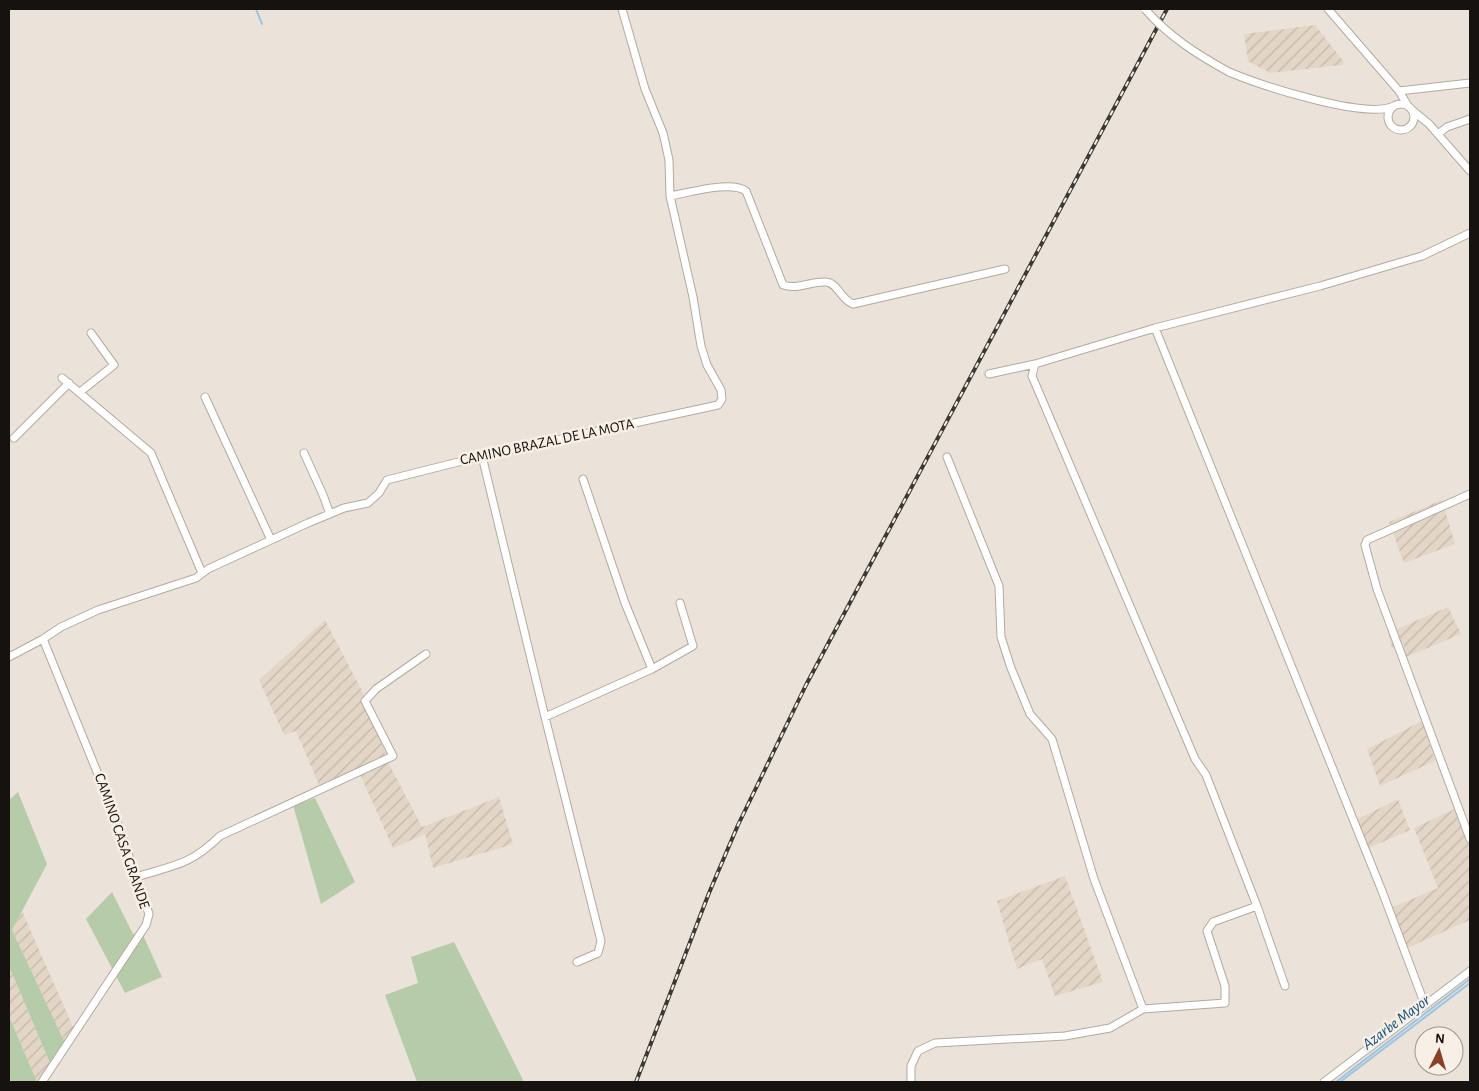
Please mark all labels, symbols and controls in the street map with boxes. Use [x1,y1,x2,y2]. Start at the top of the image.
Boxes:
street label: CAMINO BRAZAL DE LA MOTA [459,416,636,468]
street label: CAMINO CASA GRANDE [92,771,152,911]
water label: Azarbe Mayor [1359,991,1433,1053]
north arrow [1414,1026,1464,1076]
text: N [1435,1032,1446,1046]

